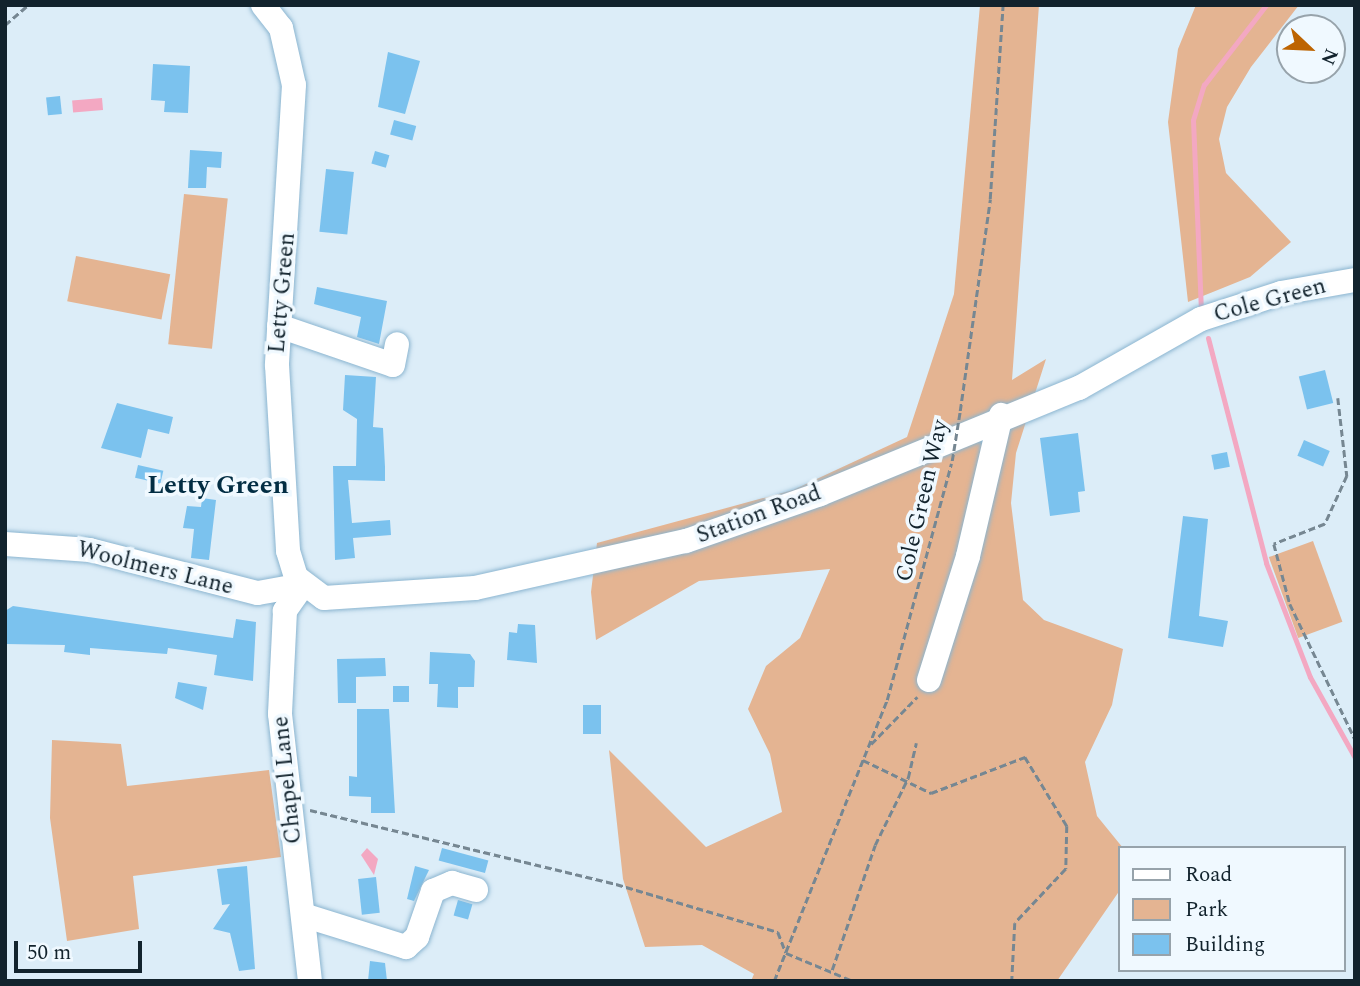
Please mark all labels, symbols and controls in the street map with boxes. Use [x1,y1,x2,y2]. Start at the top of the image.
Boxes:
north arrow [1276,14,1346,84]
text: N [1313,44,1345,69]
street label: Letty Green [264,231,302,355]
street label: Cole Green [1211,273,1329,329]
street label: Cole Green Way [891,417,955,585]
district label: Letty Green [147,470,289,502]
street label: Station Road [693,480,825,550]
street label: Woolmers Lane [74,536,236,602]
street label: Chapel Lane [268,715,308,845]
legend [1118,846,1346,972]
text: Road [1185,859,1232,891]
text: Park [1185,894,1228,926]
scale bar [18,926,145,970]
text: Building [1185,929,1265,961]
text: 50 m [27,937,71,969]

